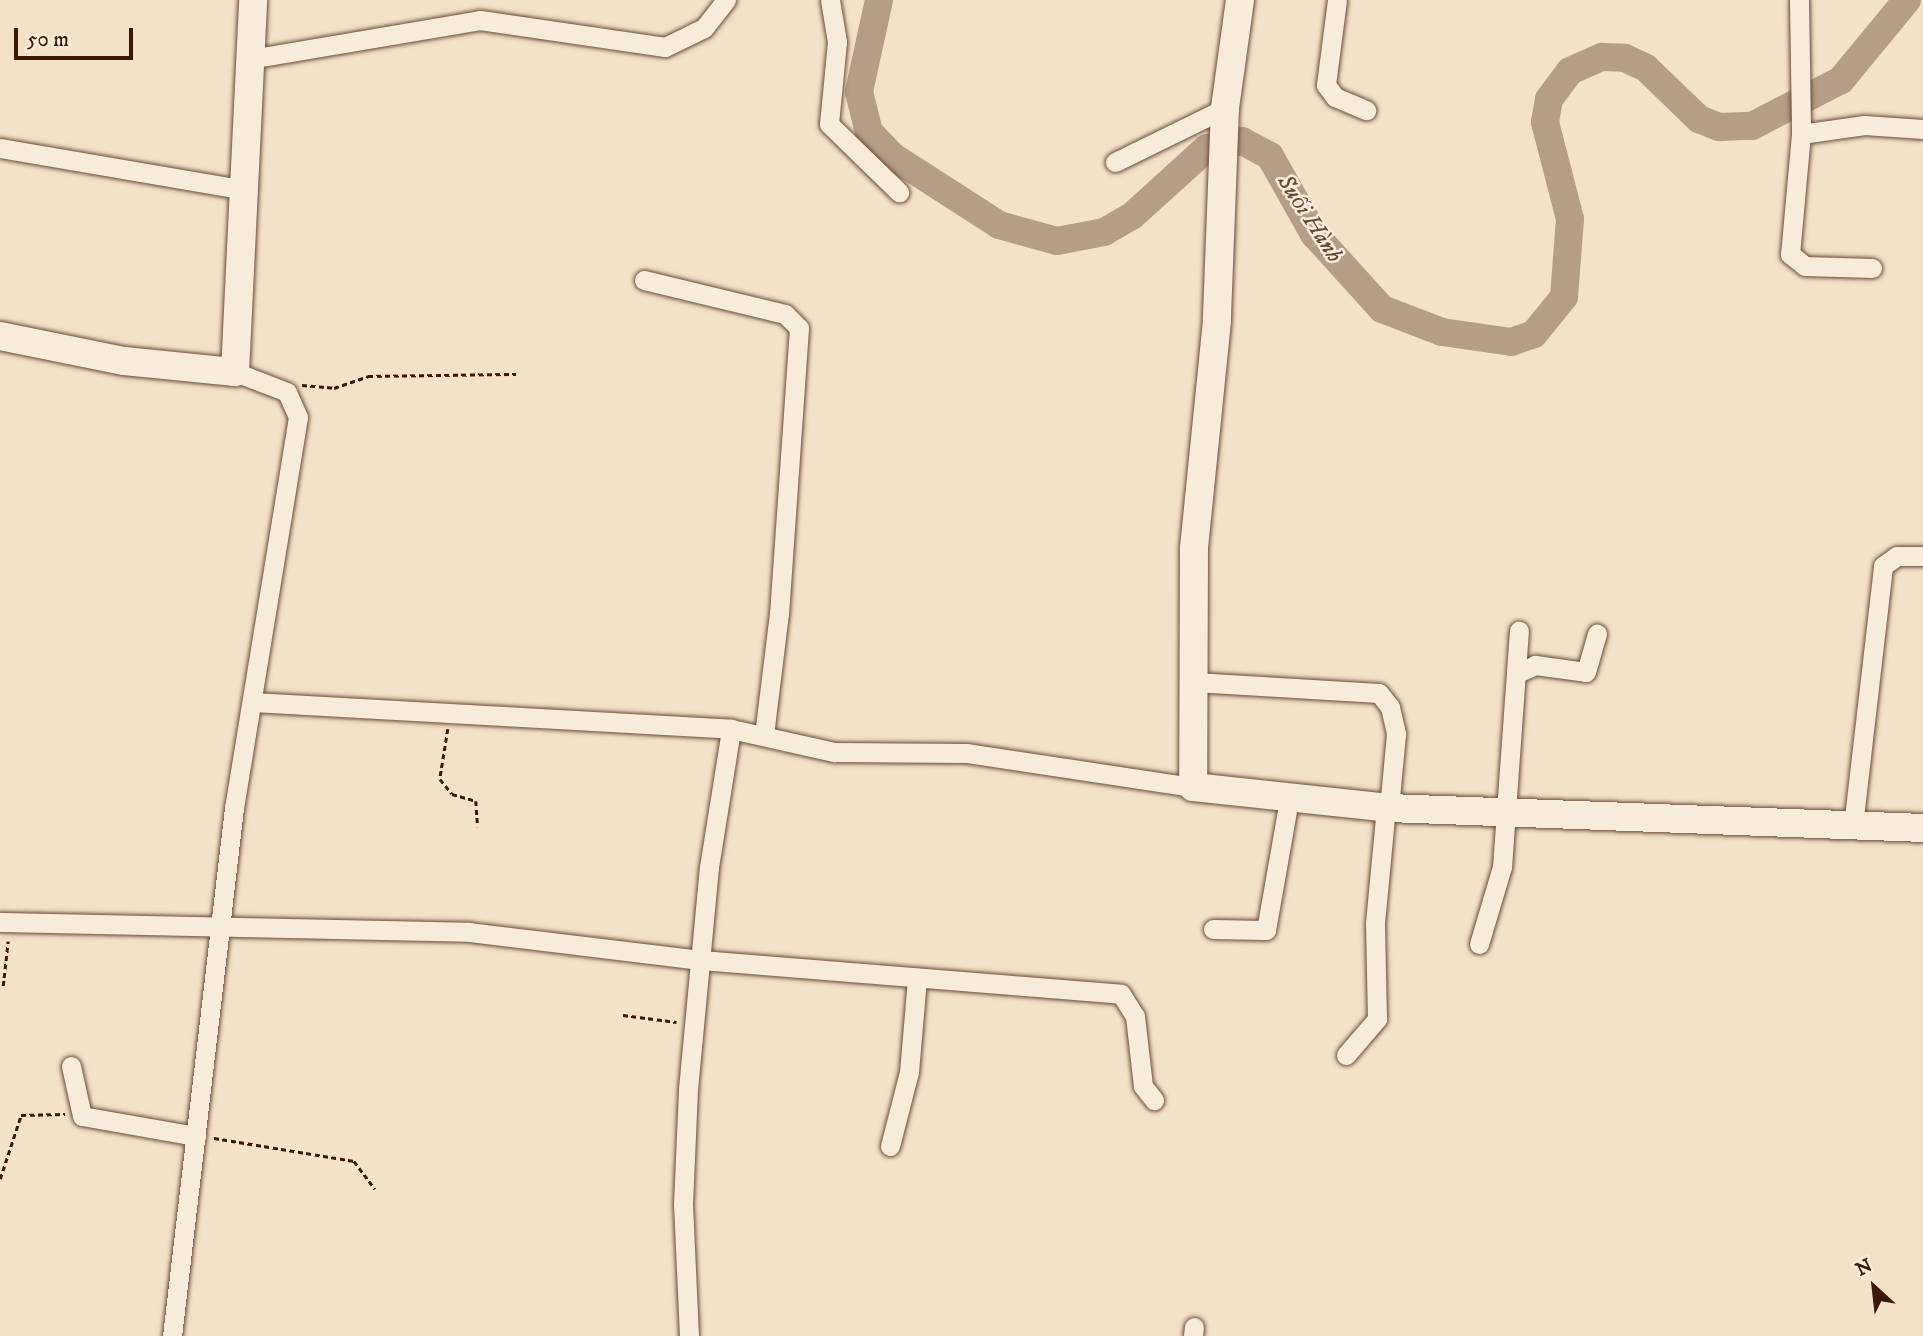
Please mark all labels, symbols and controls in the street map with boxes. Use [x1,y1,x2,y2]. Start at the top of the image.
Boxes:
scale bar [18,14,136,58]
text: 50 m [27,27,69,53]
water label: Suối Hành [1270,170,1348,268]
north arrow [1839,1252,1909,1322]
text: N [1852,1254,1876,1282]

